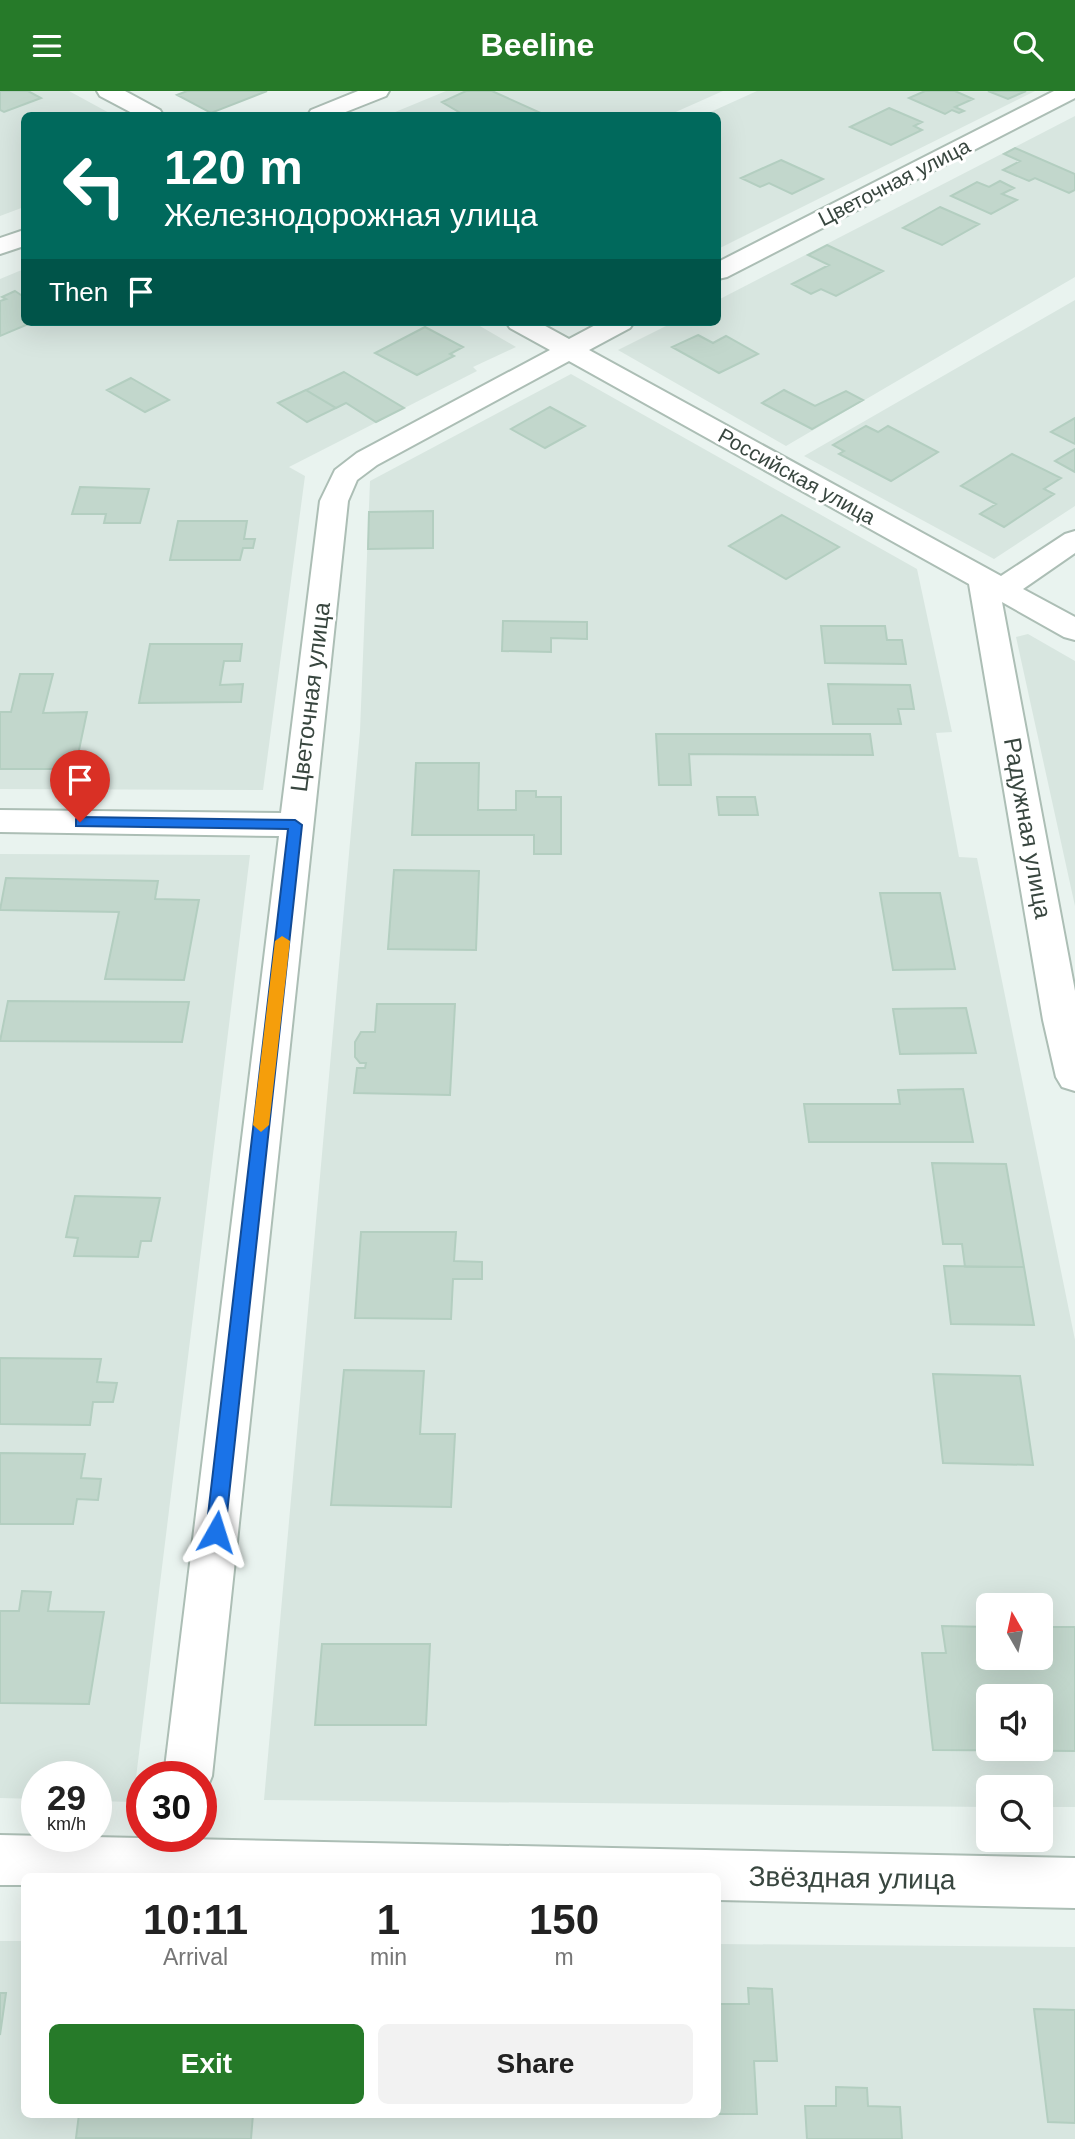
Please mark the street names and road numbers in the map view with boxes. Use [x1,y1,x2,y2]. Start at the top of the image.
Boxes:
street label: Цветочная улица [814,134,974,230]
street label: Российская улица [714,423,880,529]
street label: Цветочная улица [285,600,335,793]
street label: Радужная улица [999,735,1057,921]
street label: Звёздная улица [748,1861,956,1895]

